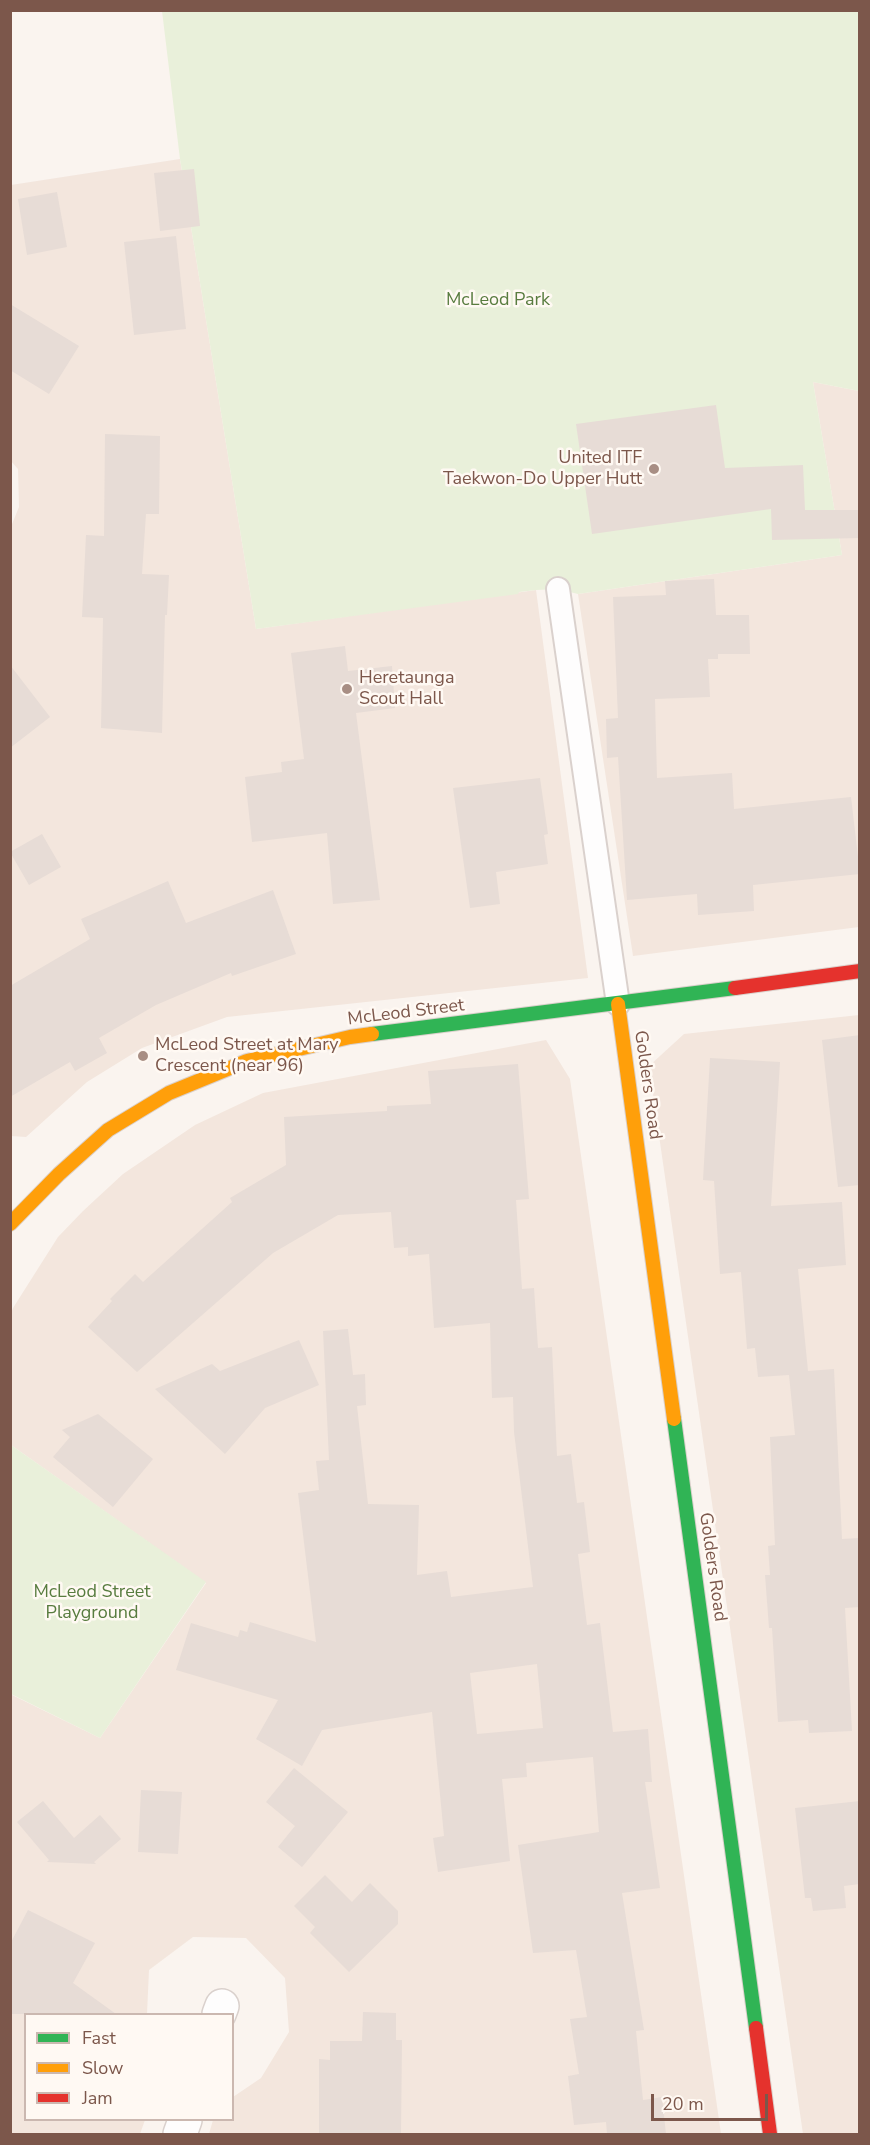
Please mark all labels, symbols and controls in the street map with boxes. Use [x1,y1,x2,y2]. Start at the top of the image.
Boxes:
park label: McLeod Park [446,290,550,312]
place label: United ITF Taekwon-Do Upper Hutt [443,448,642,490]
marker: United ITF Taekwon-Do Upper Hutt [647,462,661,476]
place label: Heretaunga Scout Hall [359,668,454,710]
marker: Heretaunga Scout Hall [340,682,354,696]
street label: McLeod Street [347,995,465,1031]
street label: Golders Road [629,1029,665,1141]
place label: McLeod Street at Mary Crescent (near 96) [155,1035,338,1078]
marker: McLeod Street at Mary Crescent (near 96) [136,1049,150,1063]
street label: Golders Road [694,1511,730,1623]
park label: McLeod Street Playground [33,1582,151,1624]
legend [24,2013,234,2121]
text: Fast [82,2026,116,2050]
text: Slow [82,2056,123,2080]
scale bar [654,2082,771,2120]
text: Jam [82,2086,113,2110]
text: 20 m [662,2092,704,2116]

